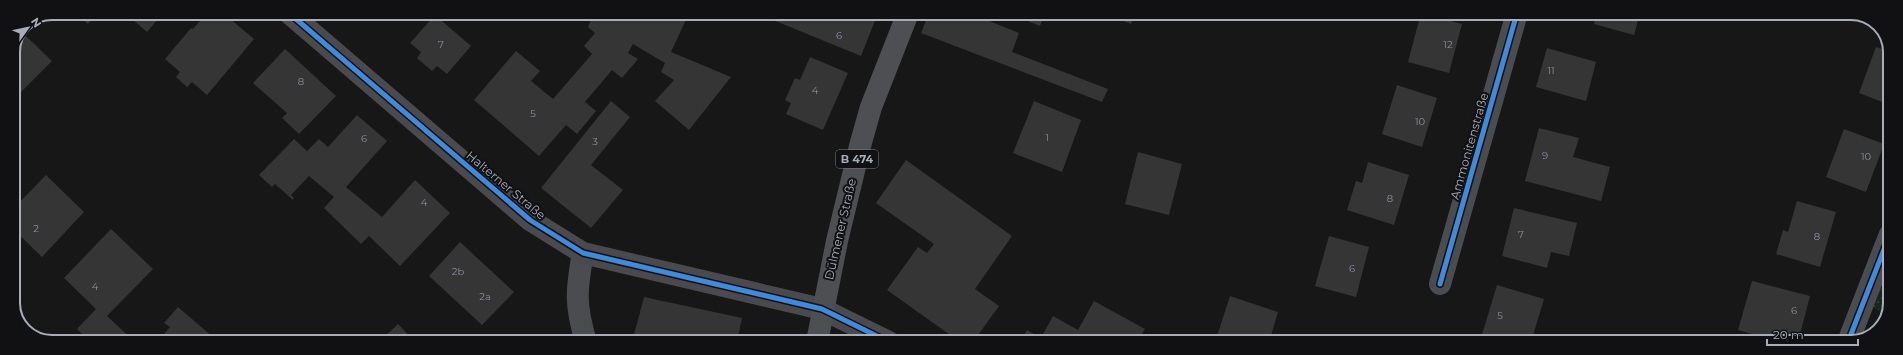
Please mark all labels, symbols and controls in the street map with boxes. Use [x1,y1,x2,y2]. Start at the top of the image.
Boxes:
north arrow [8,8,48,48]
text: N [28,15,45,30]
house number: 6 [836,29,842,42]
house number: 7 [438,38,444,51]
house number: 12 [1443,38,1453,51]
house number: 11 [1547,64,1555,77]
house number: 8 [298,75,304,88]
house number: 4 [812,84,819,97]
street label: Ammonitenstraße [1447,91,1491,201]
house number: 5 [530,107,536,120]
house number: 10 [1415,115,1425,128]
house number: 1 [1045,131,1049,144]
house number: 6 [361,132,367,145]
house number: 3 [592,135,598,148]
street label: Halterner Straße [463,147,549,223]
house number: 9 [1542,149,1548,162]
road number: B 474 [836,150,878,168]
house number: 10 [1861,150,1871,163]
street label: Dülmener Straße [821,177,859,281]
house number: 8 [1387,192,1393,205]
house number: 4 [421,196,428,209]
house number: 2 [33,222,39,235]
house number: 7 [1518,228,1524,241]
house number: 8 [1814,230,1820,243]
house number: 6 [1349,262,1355,275]
house number: 2b [452,265,464,278]
house number: 4 [92,280,99,293]
house number: 2a [479,290,491,303]
house number: 6 [1791,304,1797,317]
house number: 5 [1497,309,1503,322]
scale bar [1767,321,1858,347]
text: 20 m [1773,327,1804,342]

